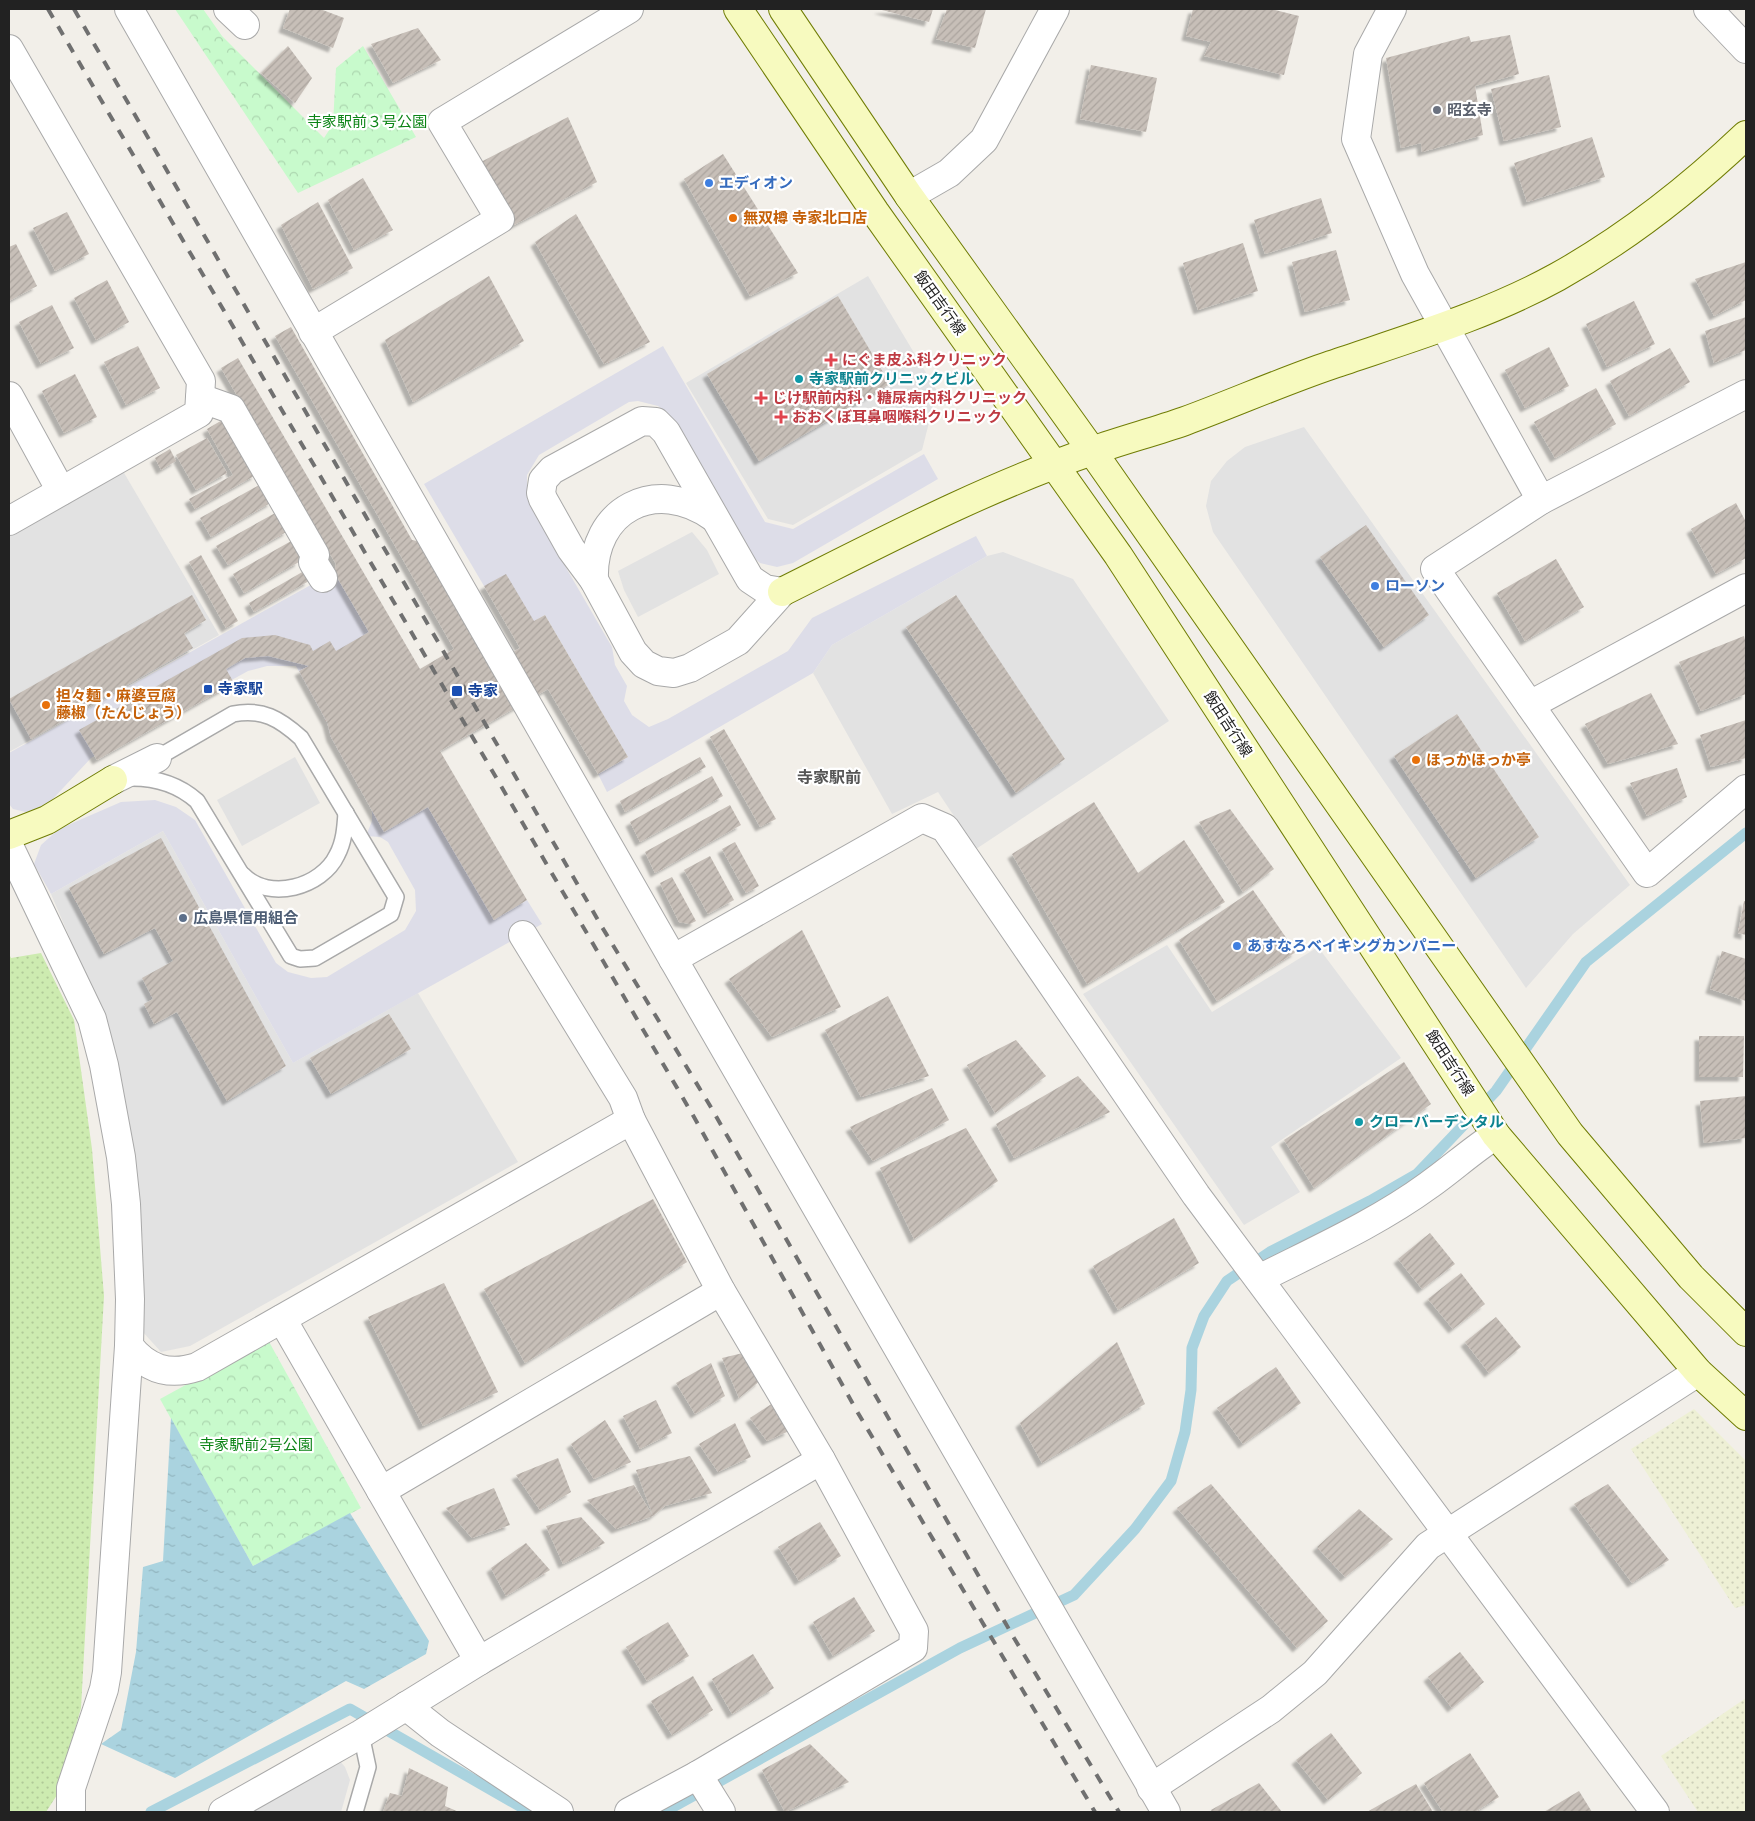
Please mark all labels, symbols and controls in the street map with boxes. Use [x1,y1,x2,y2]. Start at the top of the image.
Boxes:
place label: 昭玄寺 [1447,100,1492,119]
marker: 昭玄寺 [1431,104,1443,116]
park label: 寺家駅前３号公園 [307,112,427,131]
place label: エディオン [719,173,793,192]
marker: エディオン [703,177,715,189]
place label: 無双樽 寺家北口店 [743,208,867,227]
marker: 無双樽 寺家北口店 [727,212,739,224]
street label: 飯田吉行線 [911,267,970,339]
place label: にぐま皮ふ科クリニック [842,350,1007,369]
marker: にぐま皮ふ科クリニック [824,353,838,367]
place label: 寺家駅前クリニックビル [809,369,974,388]
marker: 寺家駅前クリニックビル [793,373,805,385]
place label: じけ駅前内科・糖尿病内科クリニック [772,388,1027,407]
marker: じけ駅前内科・糖尿病内科クリニック [754,391,768,405]
place label: おおくぼ耳鼻咽喉科クリニック [792,407,1002,426]
marker: おおくぼ耳鼻咽喉科クリニック [774,410,788,424]
place label: ローソン [1385,576,1445,595]
marker: ローソン [1369,580,1381,592]
place label: 寺家駅 [218,679,263,698]
place label: 寺家 [468,681,498,700]
marker: 寺家駅 [202,683,214,695]
marker: 寺家 [450,684,464,698]
place label: 担々麺・麻婆豆腐 藤椒（たんじょう） [56,686,191,722]
street label: 飯田吉行線 [1200,687,1257,760]
marker: 担々麺・麻婆豆腐 藤椒（たんじょう） [40,699,52,711]
place label: ほっかほっか亭 [1426,750,1531,769]
marker: ほっかほっか亭 [1410,754,1422,766]
district label: 寺家駅前 [797,767,861,787]
place label: 広島県信用組合 [193,908,299,927]
marker: 広島県信用組合 [177,912,189,924]
place label: あすなろベイキングカンパニー [1247,936,1457,955]
marker: あすなろベイキングカンパニー [1231,940,1243,952]
street label: 飯田吉行線 [1422,1026,1479,1099]
place label: クローバーデンタル [1369,1112,1504,1131]
marker: クローバーデンタル [1353,1116,1365,1128]
park label: 寺家駅前2号公園 [199,1435,313,1454]

